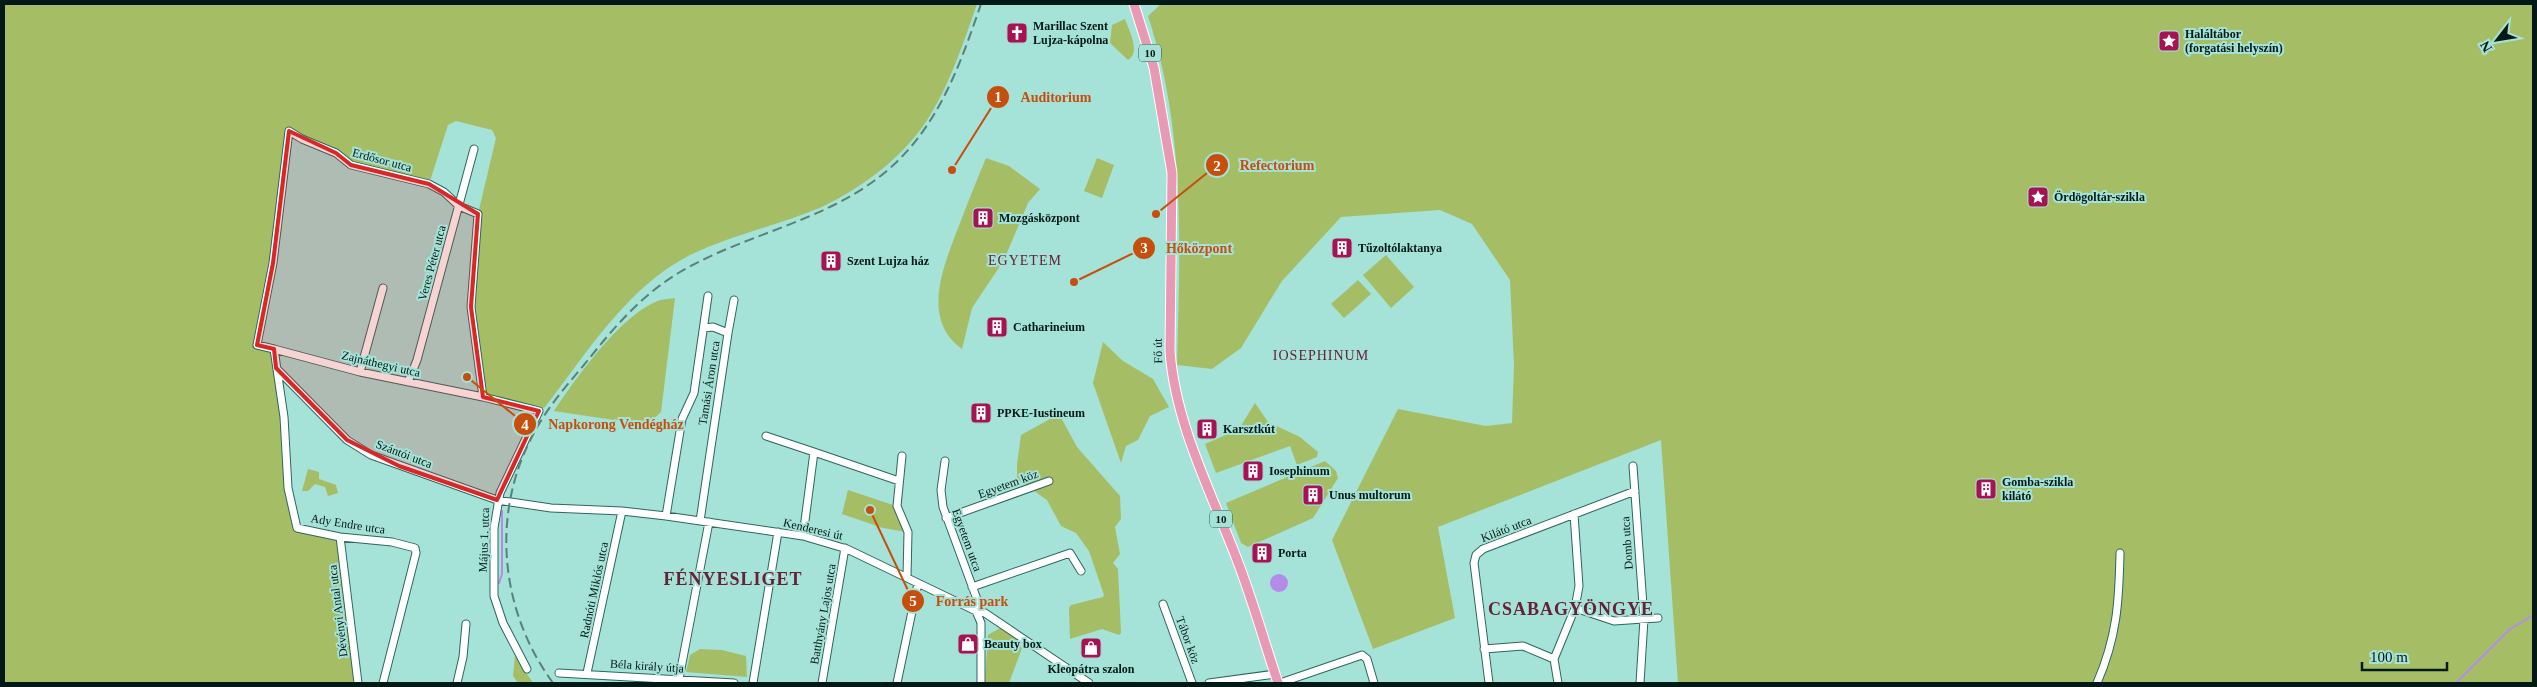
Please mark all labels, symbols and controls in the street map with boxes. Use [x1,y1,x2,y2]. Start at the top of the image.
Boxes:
north arrow [2472,15,2522,65]
place label: Marillac Szent Lujza-kápolna [1033,19,1108,47]
church icon: Marillac Szent Lujza-kápolna [1005,21,1029,45]
place label: Haláltábor (forgatási helyszín) [2185,27,2283,55]
place icon: Haláltábor (forgatási helyszín) [2157,29,2181,53]
text: N [2477,38,2495,55]
road number: 10 [1139,44,1161,62]
callout: Auditorium [985,83,1101,112]
text: 1 [994,89,1002,105]
text: Auditorium [1021,90,1092,105]
street label: Erdősor utca [351,145,414,175]
callout: Refectorium [1204,151,1324,180]
text: 2 [1213,158,1221,174]
text: Refectorium [1240,158,1315,173]
place icon: Ördögoltár-szikla [2026,185,2050,209]
place label: Ördögoltár-szikla [2054,190,2145,204]
building icon: Mozgásközpont [971,206,995,230]
place label: Mozgásközpont [999,211,1080,225]
street label: Veres Péter utca [415,223,449,302]
callout: Hőközpont [1131,233,1243,262]
building icon: Tűzoltólaktanya [1330,236,1354,260]
text: 3 [1140,240,1148,256]
text: Hőközpont [1166,241,1232,256]
place label: Tűzoltólaktanya [1358,241,1442,255]
building icon: Szent Lujza ház [819,249,843,273]
district label: EGYETEM [988,253,1062,268]
place label: Szent Lujza ház [847,254,930,268]
building icon: Catharineium [985,315,1009,339]
place label: Catharineium [1013,320,1085,334]
street label: Fő út [1151,338,1165,364]
street label: Tamási Áron utca [695,339,723,426]
street label: Zajnáthegyi utca [340,348,422,380]
district label: IOSEPHINUM [1273,348,1369,363]
building icon: PPKE-Iustineum [969,401,993,425]
place label: PPKE-Iustineum [997,406,1085,420]
callout: Napkorong Vendégház [513,410,694,439]
text: 4 [521,417,529,433]
text: Napkorong Vendégház [548,417,684,432]
building icon: Karsztkút [1195,417,1219,441]
place label: Karsztkút [1223,422,1275,436]
street label: Szántói utca [374,437,435,471]
building icon: Iosephinum [1241,459,1265,483]
place label: Iosephinum [1269,464,1330,478]
street label: Egyetem köz [976,467,1040,501]
place label: Gomba-szikla kilátó [2002,475,2073,503]
building icon: Gomba-szikla kilátó [1974,477,1998,501]
building icon: Unus multorum [1301,483,1325,507]
place label: Unus multorum [1329,488,1411,502]
street label: Május 1. utca [476,507,492,573]
street label: Egyetem utca [949,507,985,574]
road number: 10 [1210,510,1232,528]
street label: Ady Endre utca [310,511,387,537]
street label: Kilátó utca [1479,513,1534,545]
street label: Kenderesi út [782,515,845,543]
street label: Domb utca [1618,515,1636,570]
street label: Radnóti Miklós utca [577,540,611,639]
building icon: Porta [1250,541,1274,565]
place label: Porta [1278,546,1307,560]
street label: Batthyány Lajos utca [807,562,839,665]
street label: Dévényi Antal utca [325,564,351,658]
district label: FÉNYESLIGET [663,568,803,589]
callout: Forrás park [901,586,1018,615]
text: 5 [909,593,917,609]
text: Forrás park [936,594,1009,609]
district label: CSABAGYÖNGYE [1488,599,1654,619]
street label: Tábor köz [1173,615,1203,665]
shop icon: Beauty box [956,632,980,656]
shop icon: Kleopátra szalon [1079,636,1103,660]
place label: Beauty box [984,637,1042,651]
scale bar [2362,640,2447,672]
text: 100 m [2370,649,2408,665]
street label: Béla király útja [610,656,685,676]
place label: Kleopátra szalon [1048,662,1135,676]

